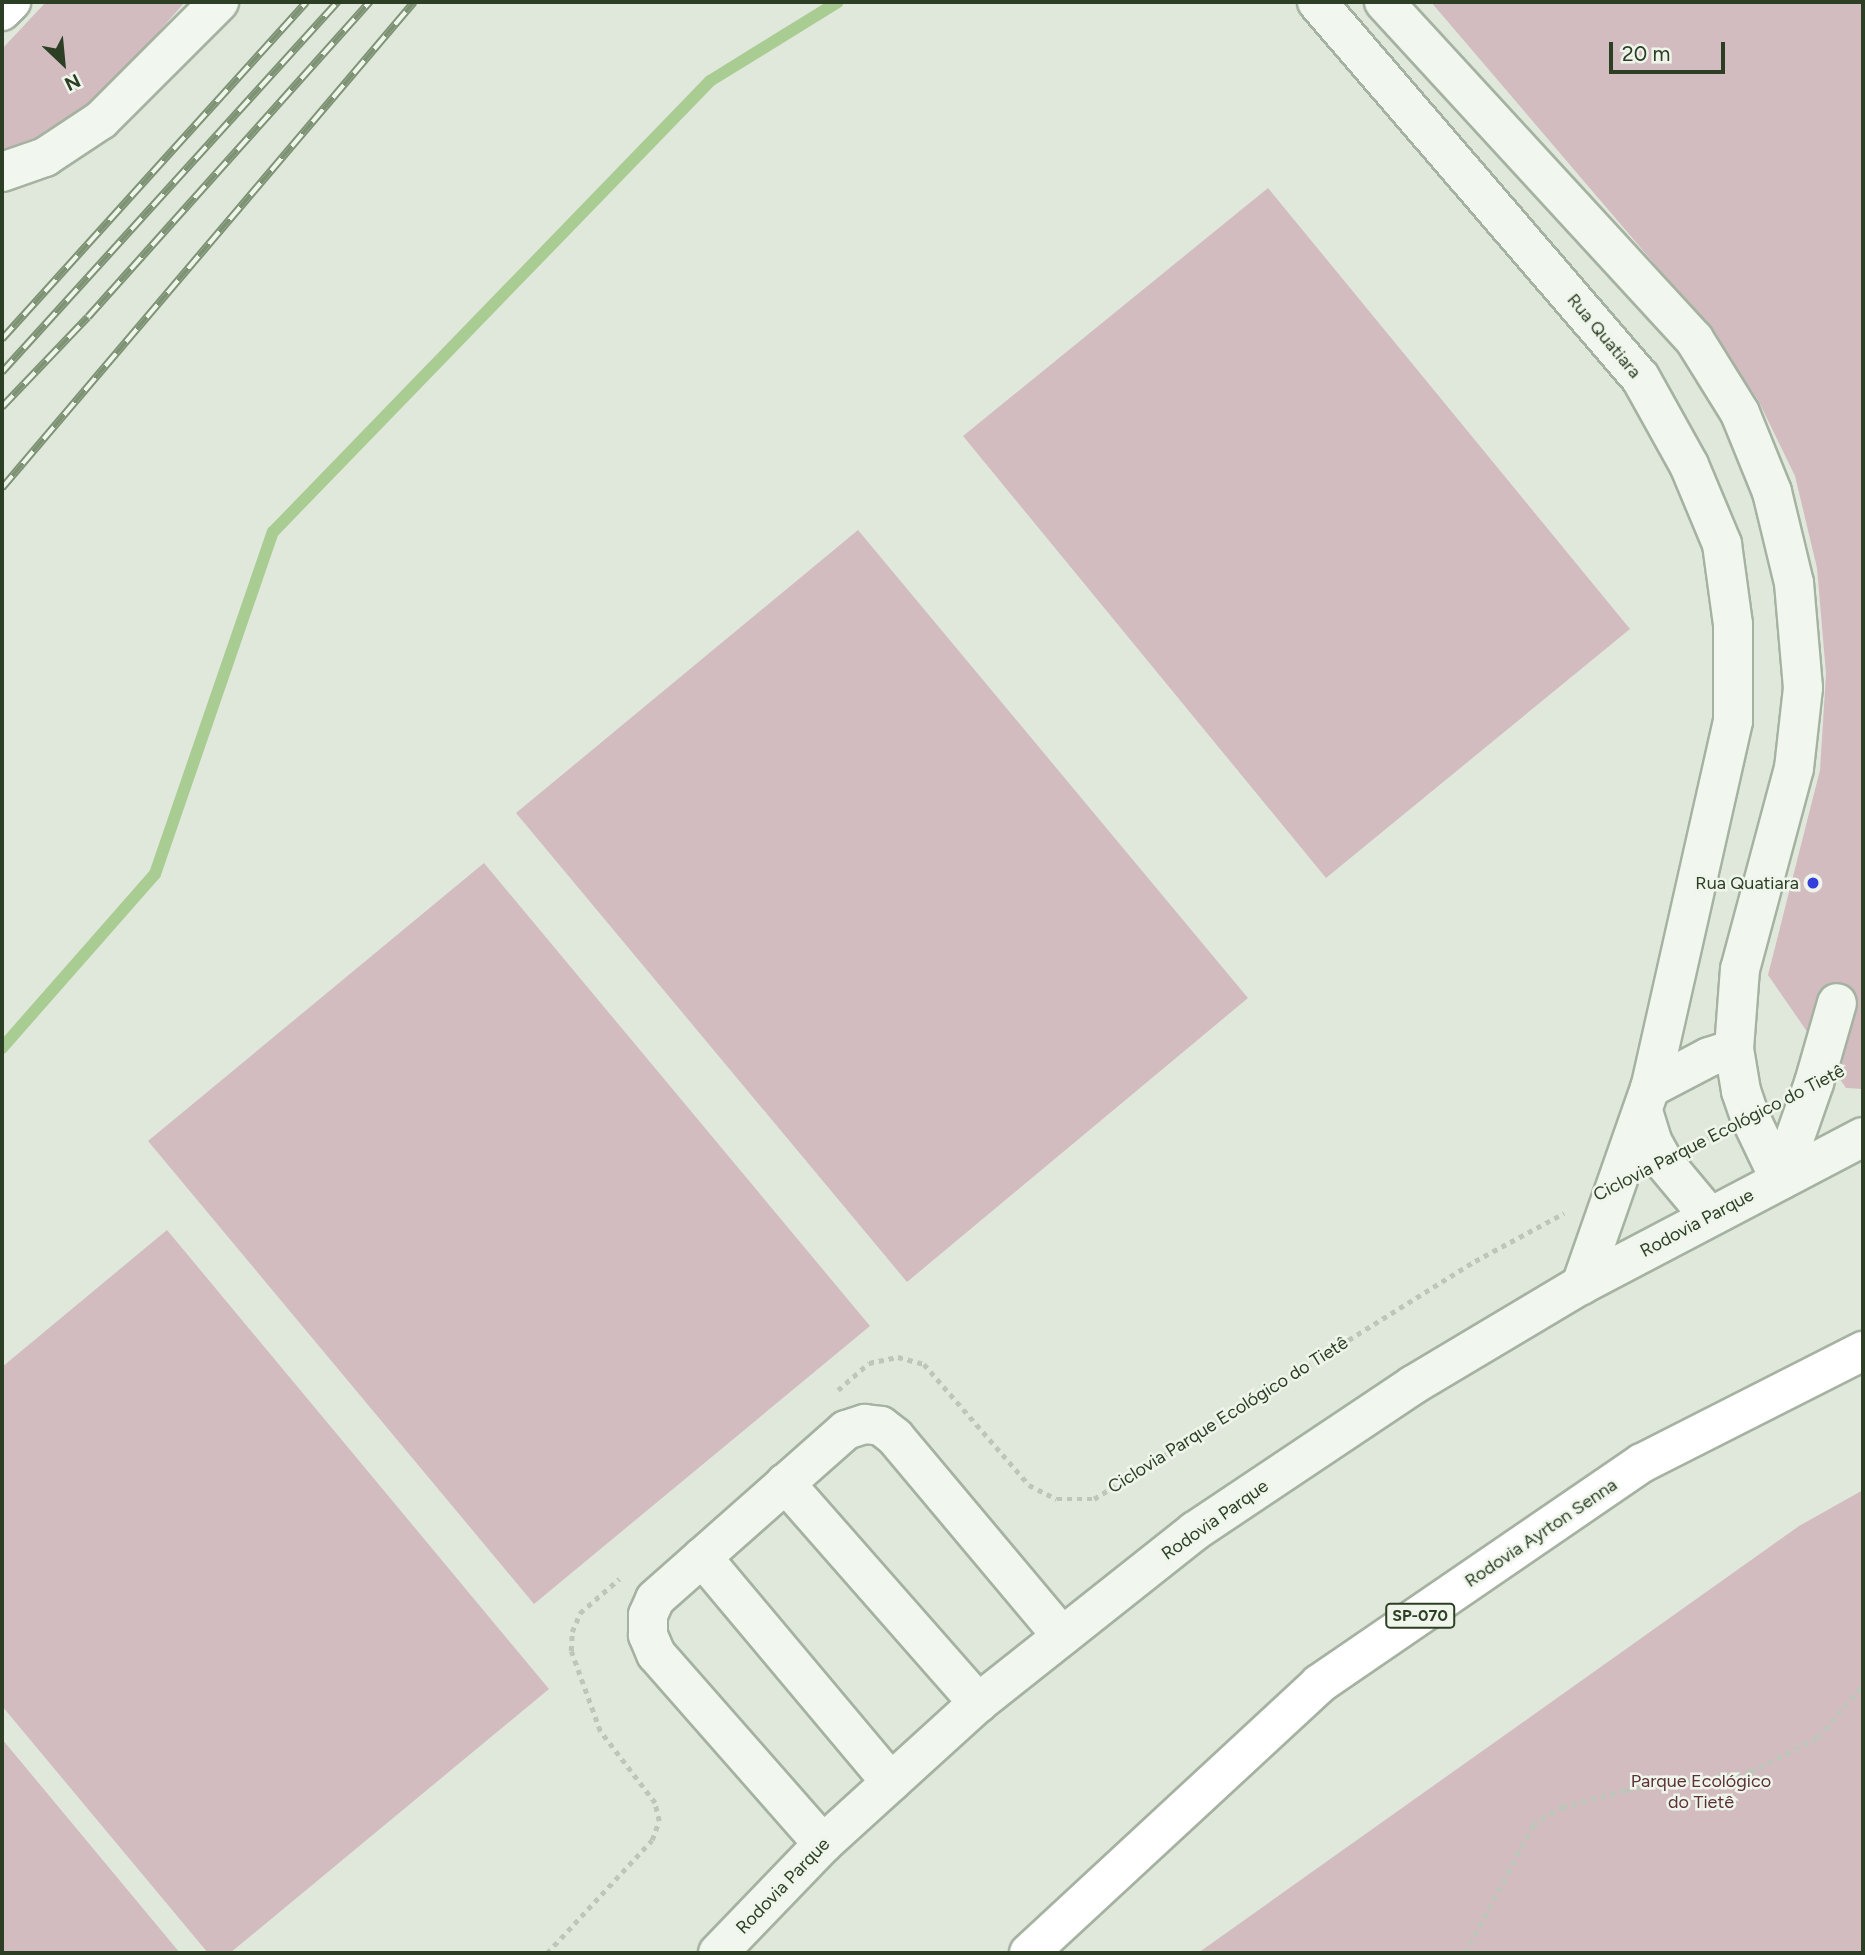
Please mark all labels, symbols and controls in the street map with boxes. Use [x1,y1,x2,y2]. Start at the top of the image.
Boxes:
north arrow [28,28,98,98]
scale bar [1613,28,1728,72]
text: 20 m [1622,41,1670,66]
text: N [61,69,84,96]
street label: Rua Quatiara [1562,289,1646,383]
place label: Rua Quatiara [1695,872,1799,894]
marker: Rua Quatiara [1805,875,1821,891]
street label: Ciclovia Parque Ecológico do Tietê [1590,1060,1848,1206]
street label: Rodovia Parque [1637,1184,1757,1262]
street label: Ciclovia Parque Ecológico do Tietê [1104,1332,1352,1498]
street label: Rodovia Ayrton Senna [1461,1474,1621,1592]
street label: Rodovia Parque [1157,1475,1273,1565]
road number: SP-070 [1385,1604,1455,1628]
park label: Parque Ecológico do Tietê [1631,1771,1771,1814]
street label: Rodovia Parque [732,1833,834,1939]

